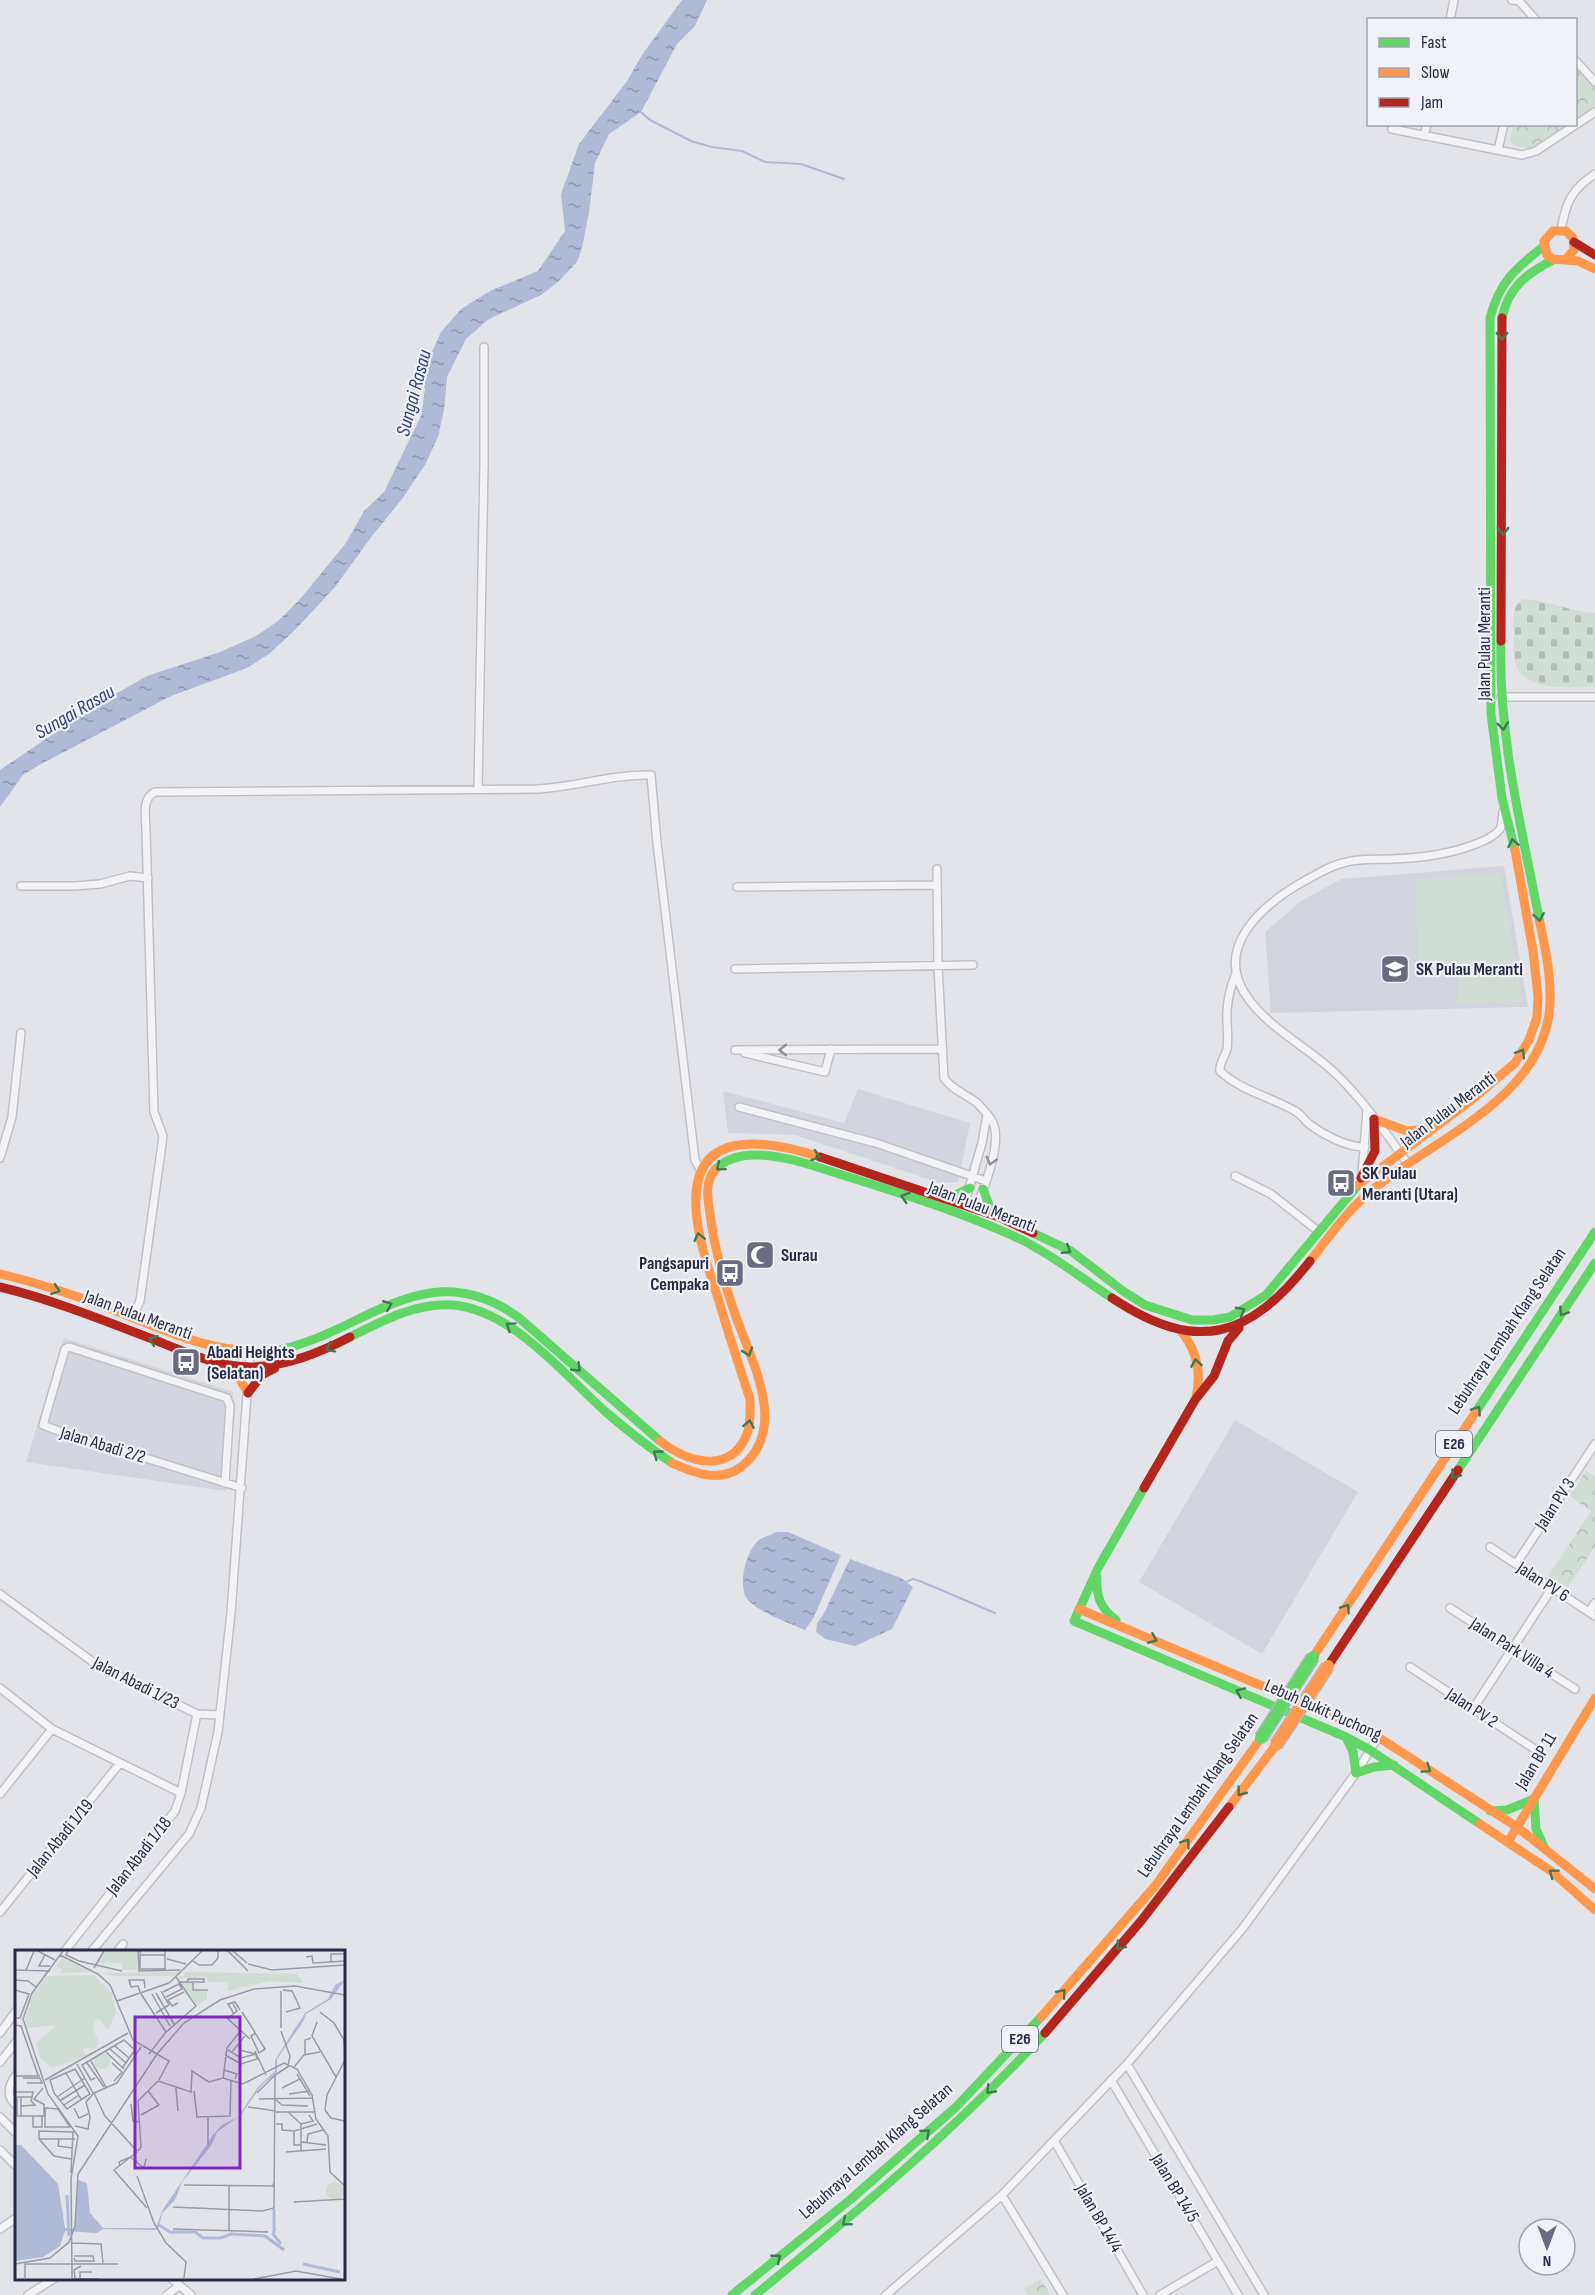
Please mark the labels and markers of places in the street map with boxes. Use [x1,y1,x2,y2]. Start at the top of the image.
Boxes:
school or university icon: SK Pulau Meranti [1379,953,1411,985]
place label: SK Pulau Meranti [1416,959,1523,980]
place label: SK Pulau Meranti (Utara) [1362,1163,1458,1205]
bus stop icon: SK Pulau Meranti (Utara) [1325,1167,1357,1199]
mosque icon: Surau [744,1239,776,1271]
place label: Surau [781,1245,818,1266]
place label: Pangsapuri Cempaka [639,1253,709,1295]
bus stop icon: Pangsapuri Cempaka [714,1257,746,1289]
place label: Abadi Heights (Selatan) [206,1342,295,1384]
bus stop icon: Abadi Heights (Selatan) [170,1346,202,1378]

